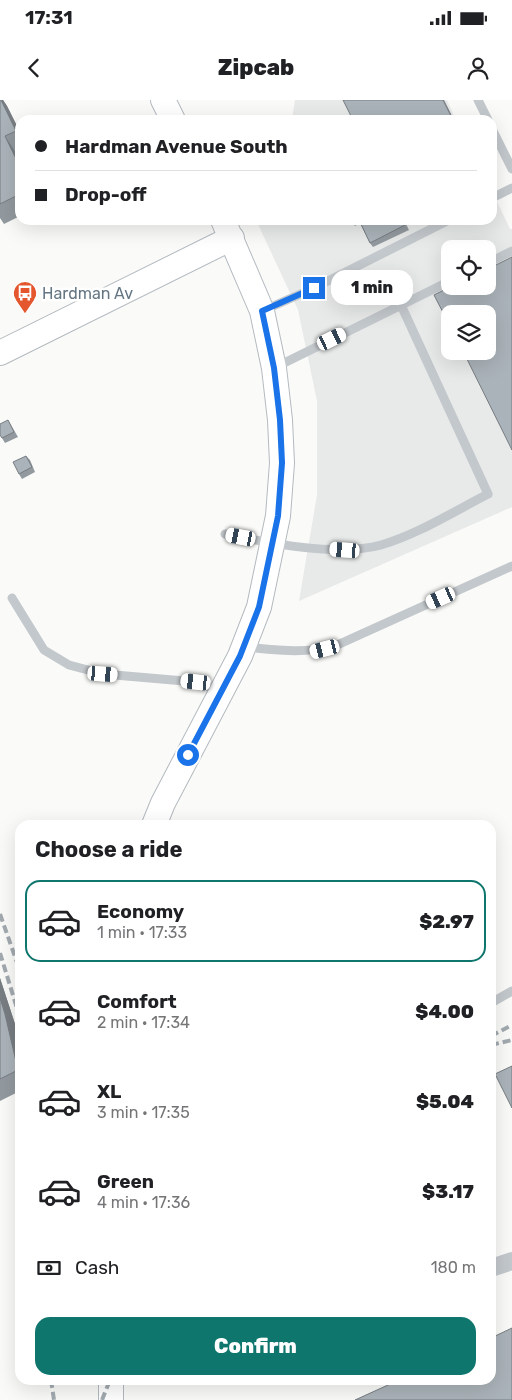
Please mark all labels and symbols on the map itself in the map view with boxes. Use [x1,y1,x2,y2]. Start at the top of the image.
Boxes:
callout: 1 min [332,270,414,306]
route end [303,277,325,299]
bus stop icon: Hardman Av [12,280,38,314]
place label: Hardman Av [42,284,133,303]
car [315,326,348,352]
car [224,527,257,547]
car [329,541,360,559]
car [424,585,457,611]
car [308,638,341,660]
car [87,665,118,683]
car [180,673,211,691]
route start [177,744,199,766]

